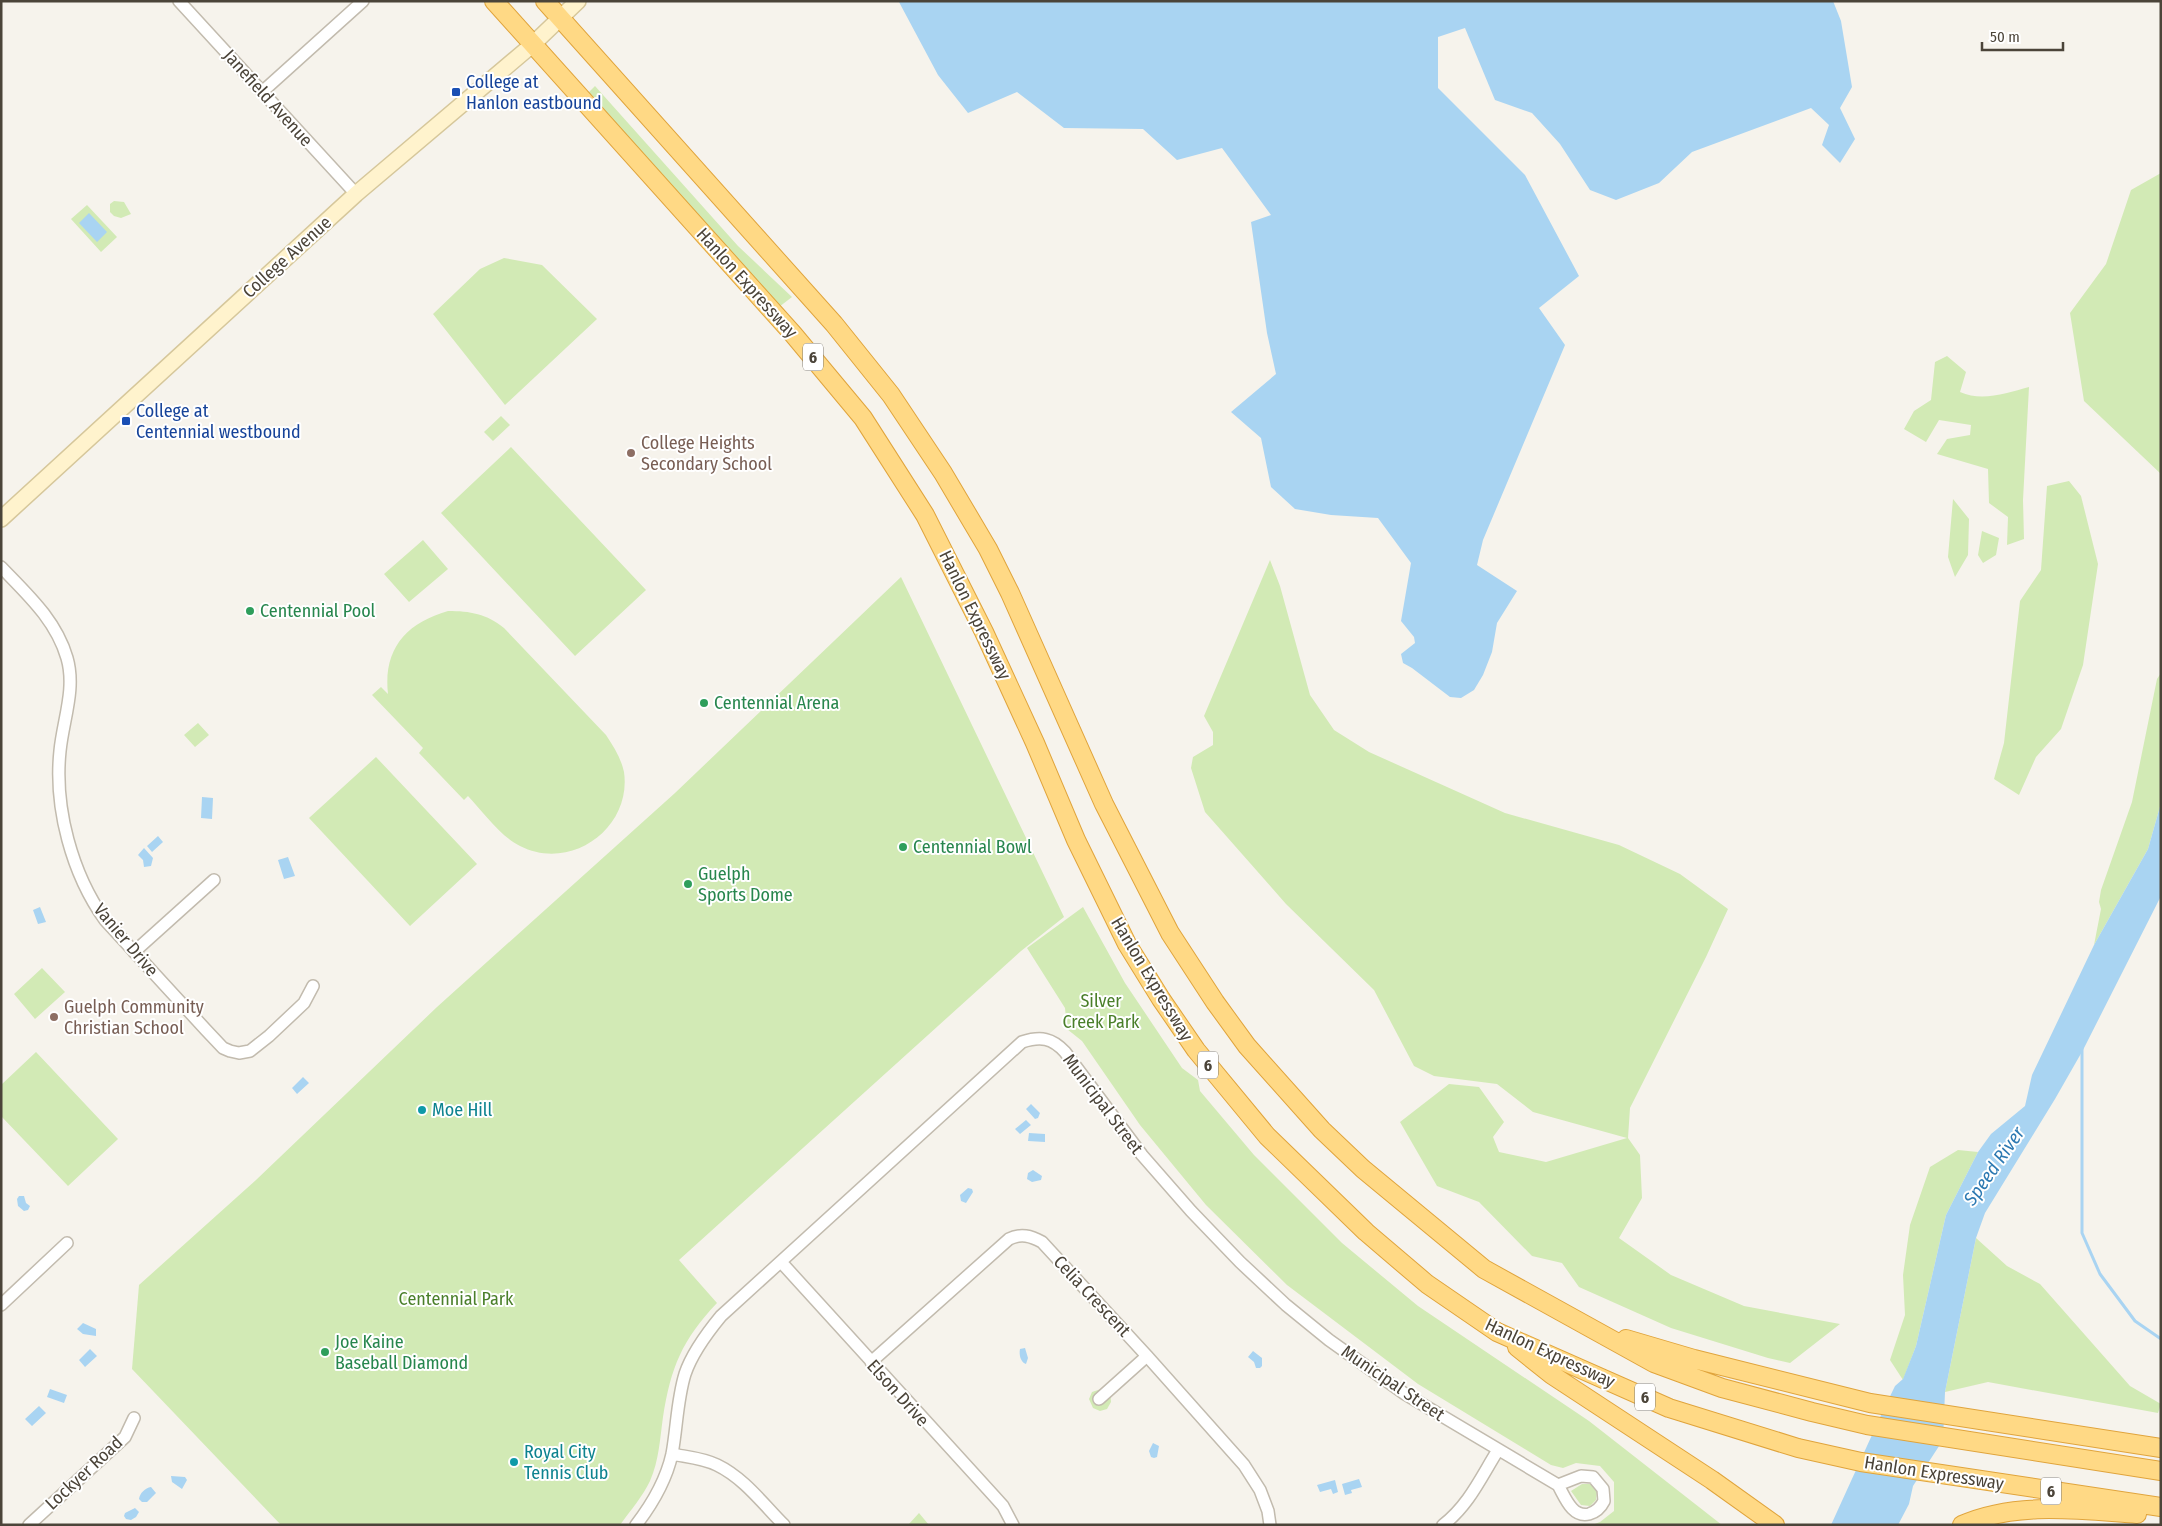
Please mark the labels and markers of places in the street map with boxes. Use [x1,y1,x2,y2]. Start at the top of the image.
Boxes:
place label: College at Hanlon eastbound [466,71,602,114]
marker: College at Hanlon eastbound [450,86,462,98]
place label: College at Centennial westbound [136,400,301,443]
marker: College at Centennial westbound [120,415,132,427]
place label: College Heights Secondary School [641,432,772,475]
marker: College Heights Secondary School [625,447,637,459]
place label: Centennial Pool [260,600,376,622]
marker: Centennial Pool [244,605,256,617]
place label: Centennial Arena [714,692,839,714]
marker: Centennial Arena [698,697,710,709]
place label: Centennial Bowl [913,836,1032,858]
marker: Centennial Bowl [897,841,909,853]
place label: Guelph Sports Dome [698,863,793,906]
marker: Guelph Sports Dome [682,878,694,890]
place label: Guelph Community Christian School [64,996,204,1039]
marker: Guelph Community Christian School [48,1011,60,1023]
place label: Moe Hill [432,1099,493,1121]
marker: Moe Hill [416,1104,428,1116]
place label: Joe Kaine Baseball Diamond [335,1331,468,1374]
marker: Joe Kaine Baseball Diamond [319,1346,331,1358]
place label: Royal City Tennis Club [524,1441,608,1484]
marker: Royal City Tennis Club [508,1456,520,1468]

